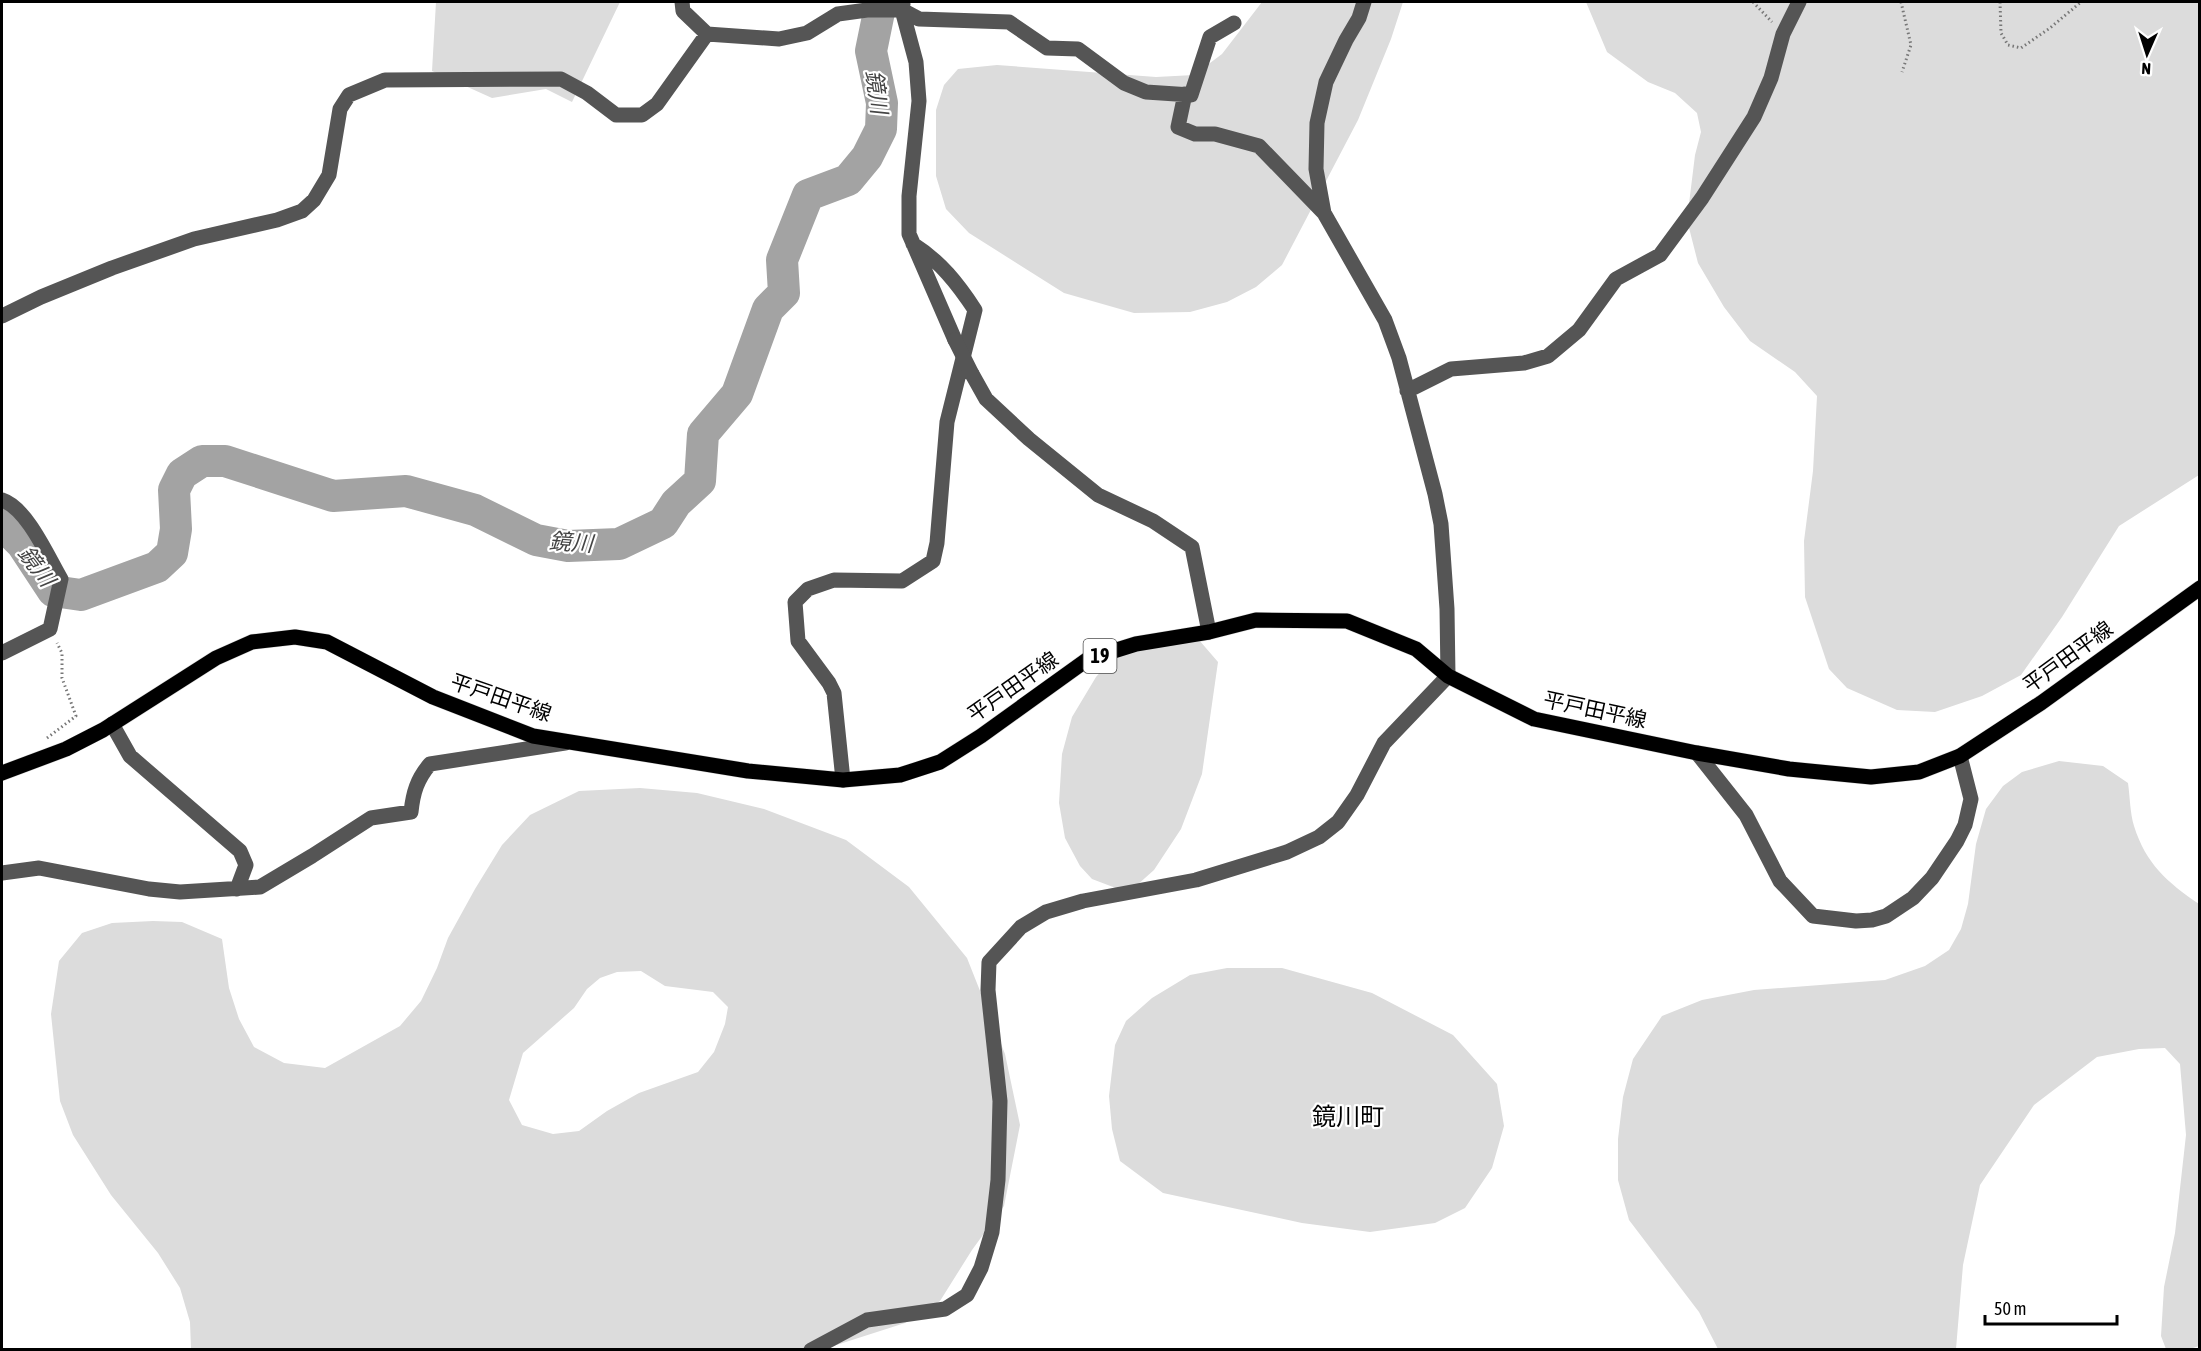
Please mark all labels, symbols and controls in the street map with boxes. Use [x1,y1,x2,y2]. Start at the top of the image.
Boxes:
north arrow [2117,24,2177,84]
text: N [2141,60,2151,78]
water label: 鏡川 [861,68,893,118]
water label: 鏡川 [548,527,596,557]
water label: 鏡川 [13,541,62,593]
street label: 平戸田平線 [2018,616,2117,697]
road number: 19 [1084,639,1116,673]
street label: 平戸田平線 [963,646,1062,726]
street label: 平戸田平線 [448,669,555,725]
street label: 平戸田平線 [1541,686,1649,732]
district label: 鏡川町 [1312,1103,1384,1130]
scale bar [1985,1288,2117,1326]
text: 50 m [1994,1298,2026,1319]

